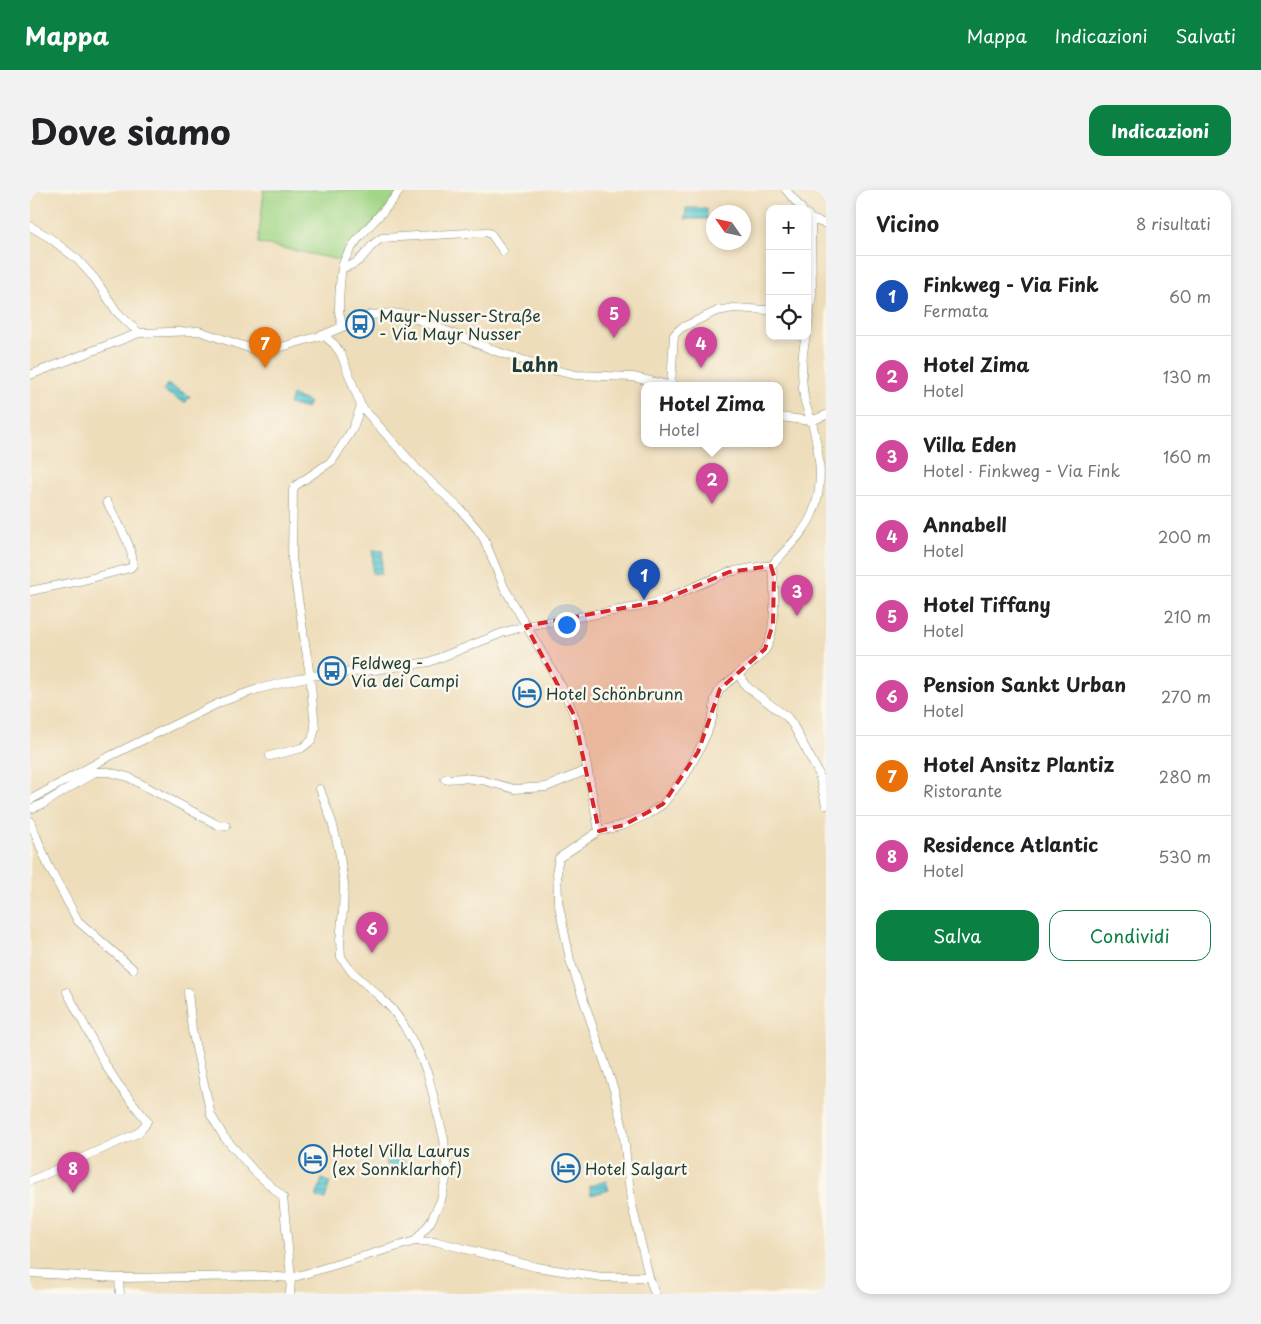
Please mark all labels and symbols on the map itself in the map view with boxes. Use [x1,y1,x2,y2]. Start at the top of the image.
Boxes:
north arrow [706,205,751,250]
pin: 5 [598,297,630,338]
place label: Mayr-Nusser-Straße - Via Mayr Nusser [379,303,541,345]
bus stop icon: Mayr-Nusser-Straße - Via Mayr Nusser [345,309,375,339]
pin: 7 [249,327,281,368]
pin: 4 [685,327,717,368]
district label: Lahn [512,350,558,378]
pin: 2 [696,463,728,504]
pin: 1 [628,559,660,600]
pin: 3 [781,575,813,616]
your location [554,612,580,638]
place label: Feldweg - Via dei Campi [351,650,459,692]
bus stop icon: Feldweg - Via dei Campi [317,656,347,686]
hotel icon: Hotel Schönbrunn [512,678,542,708]
place label: Hotel Schönbrunn [546,681,684,705]
pin: 6 [356,912,388,953]
place label: Hotel Villa Laurus (ex Sonnklarhof) [332,1138,470,1180]
hotel icon: Hotel Villa Laurus (ex Sonnklarhof) [298,1144,328,1174]
pin: 8 [57,1152,89,1193]
hotel icon: Hotel Salgart [551,1153,581,1183]
place label: Hotel Salgart [585,1156,688,1180]

